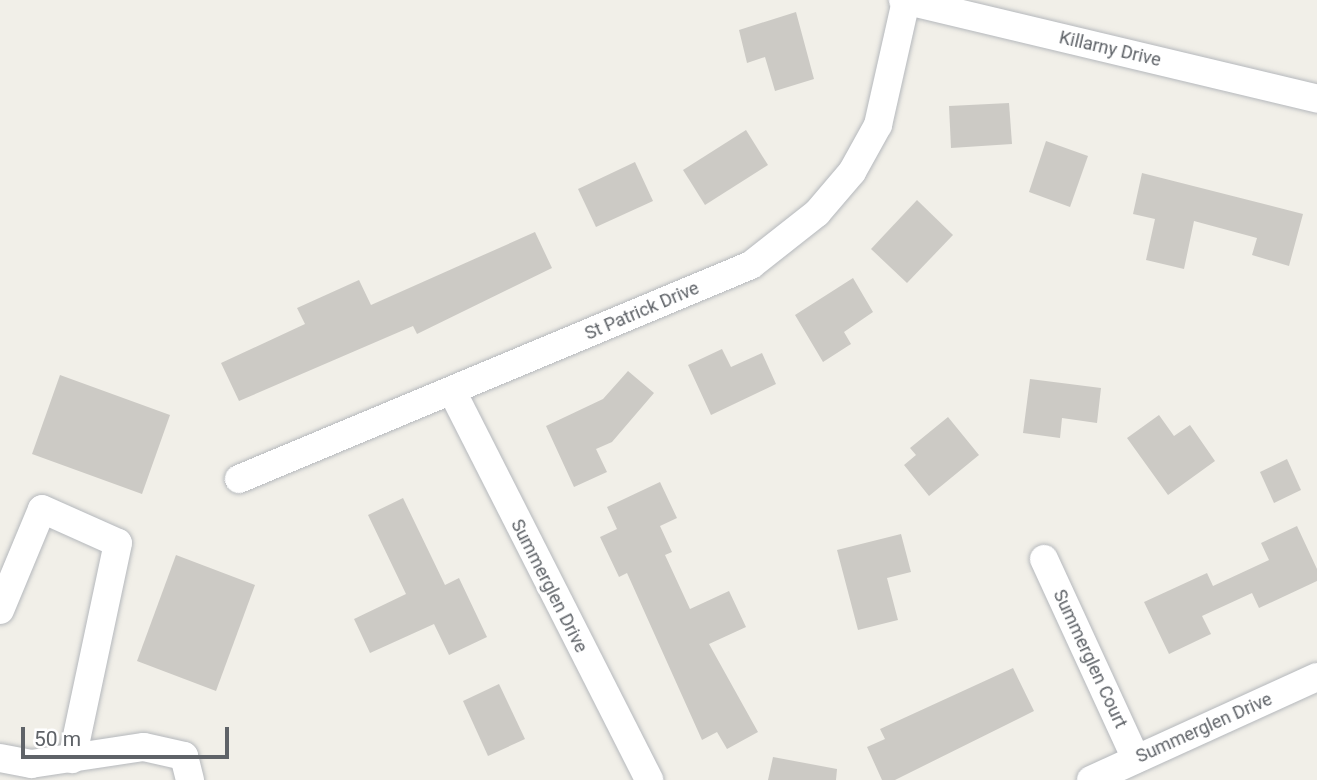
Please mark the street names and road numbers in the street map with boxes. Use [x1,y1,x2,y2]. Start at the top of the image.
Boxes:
street label: Killarny Drive [1057,27,1163,71]
street label: St Patrick Drive [582,277,702,345]
street label: Summerglen Drive [506,516,592,656]
street label: Summerglen Court [1048,586,1132,732]
street label: Summerglen Drive [1133,688,1275,768]

